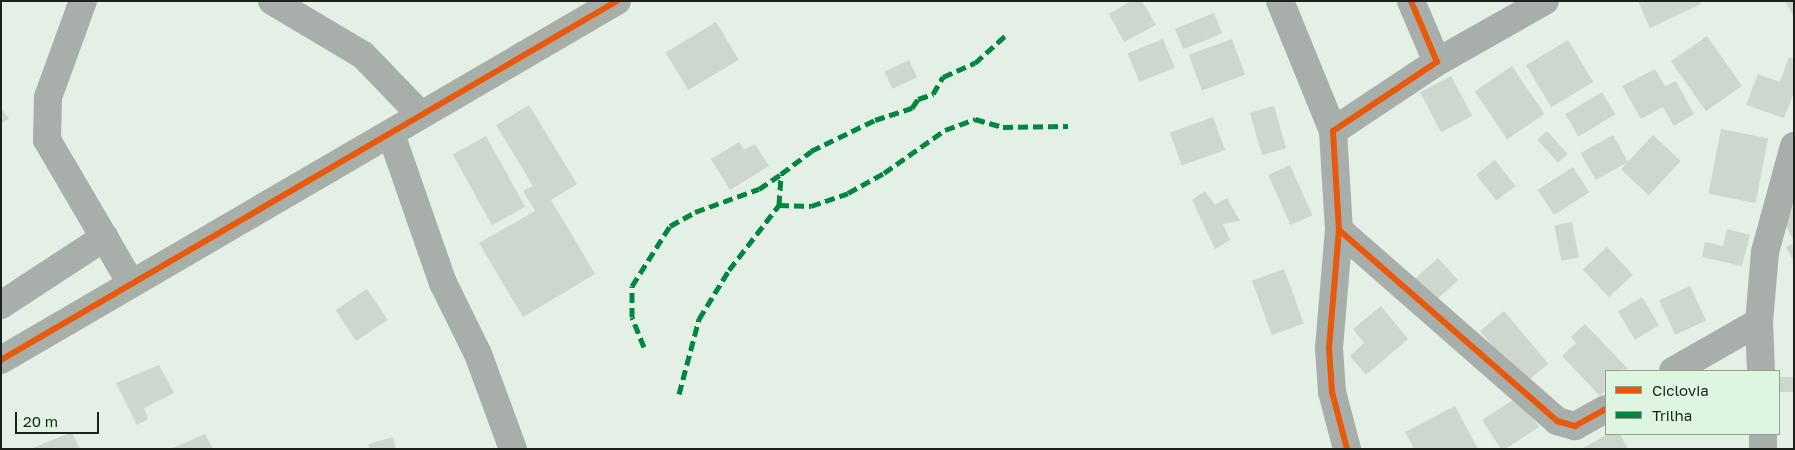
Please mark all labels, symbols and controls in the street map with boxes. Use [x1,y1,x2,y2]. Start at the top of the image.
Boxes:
legend [1605,370,1780,435]
text: Ciclovia [1652,381,1709,399]
scale bar [18,402,101,434]
text: Trilha [1652,406,1692,424]
text: 20 m [23,412,58,430]

